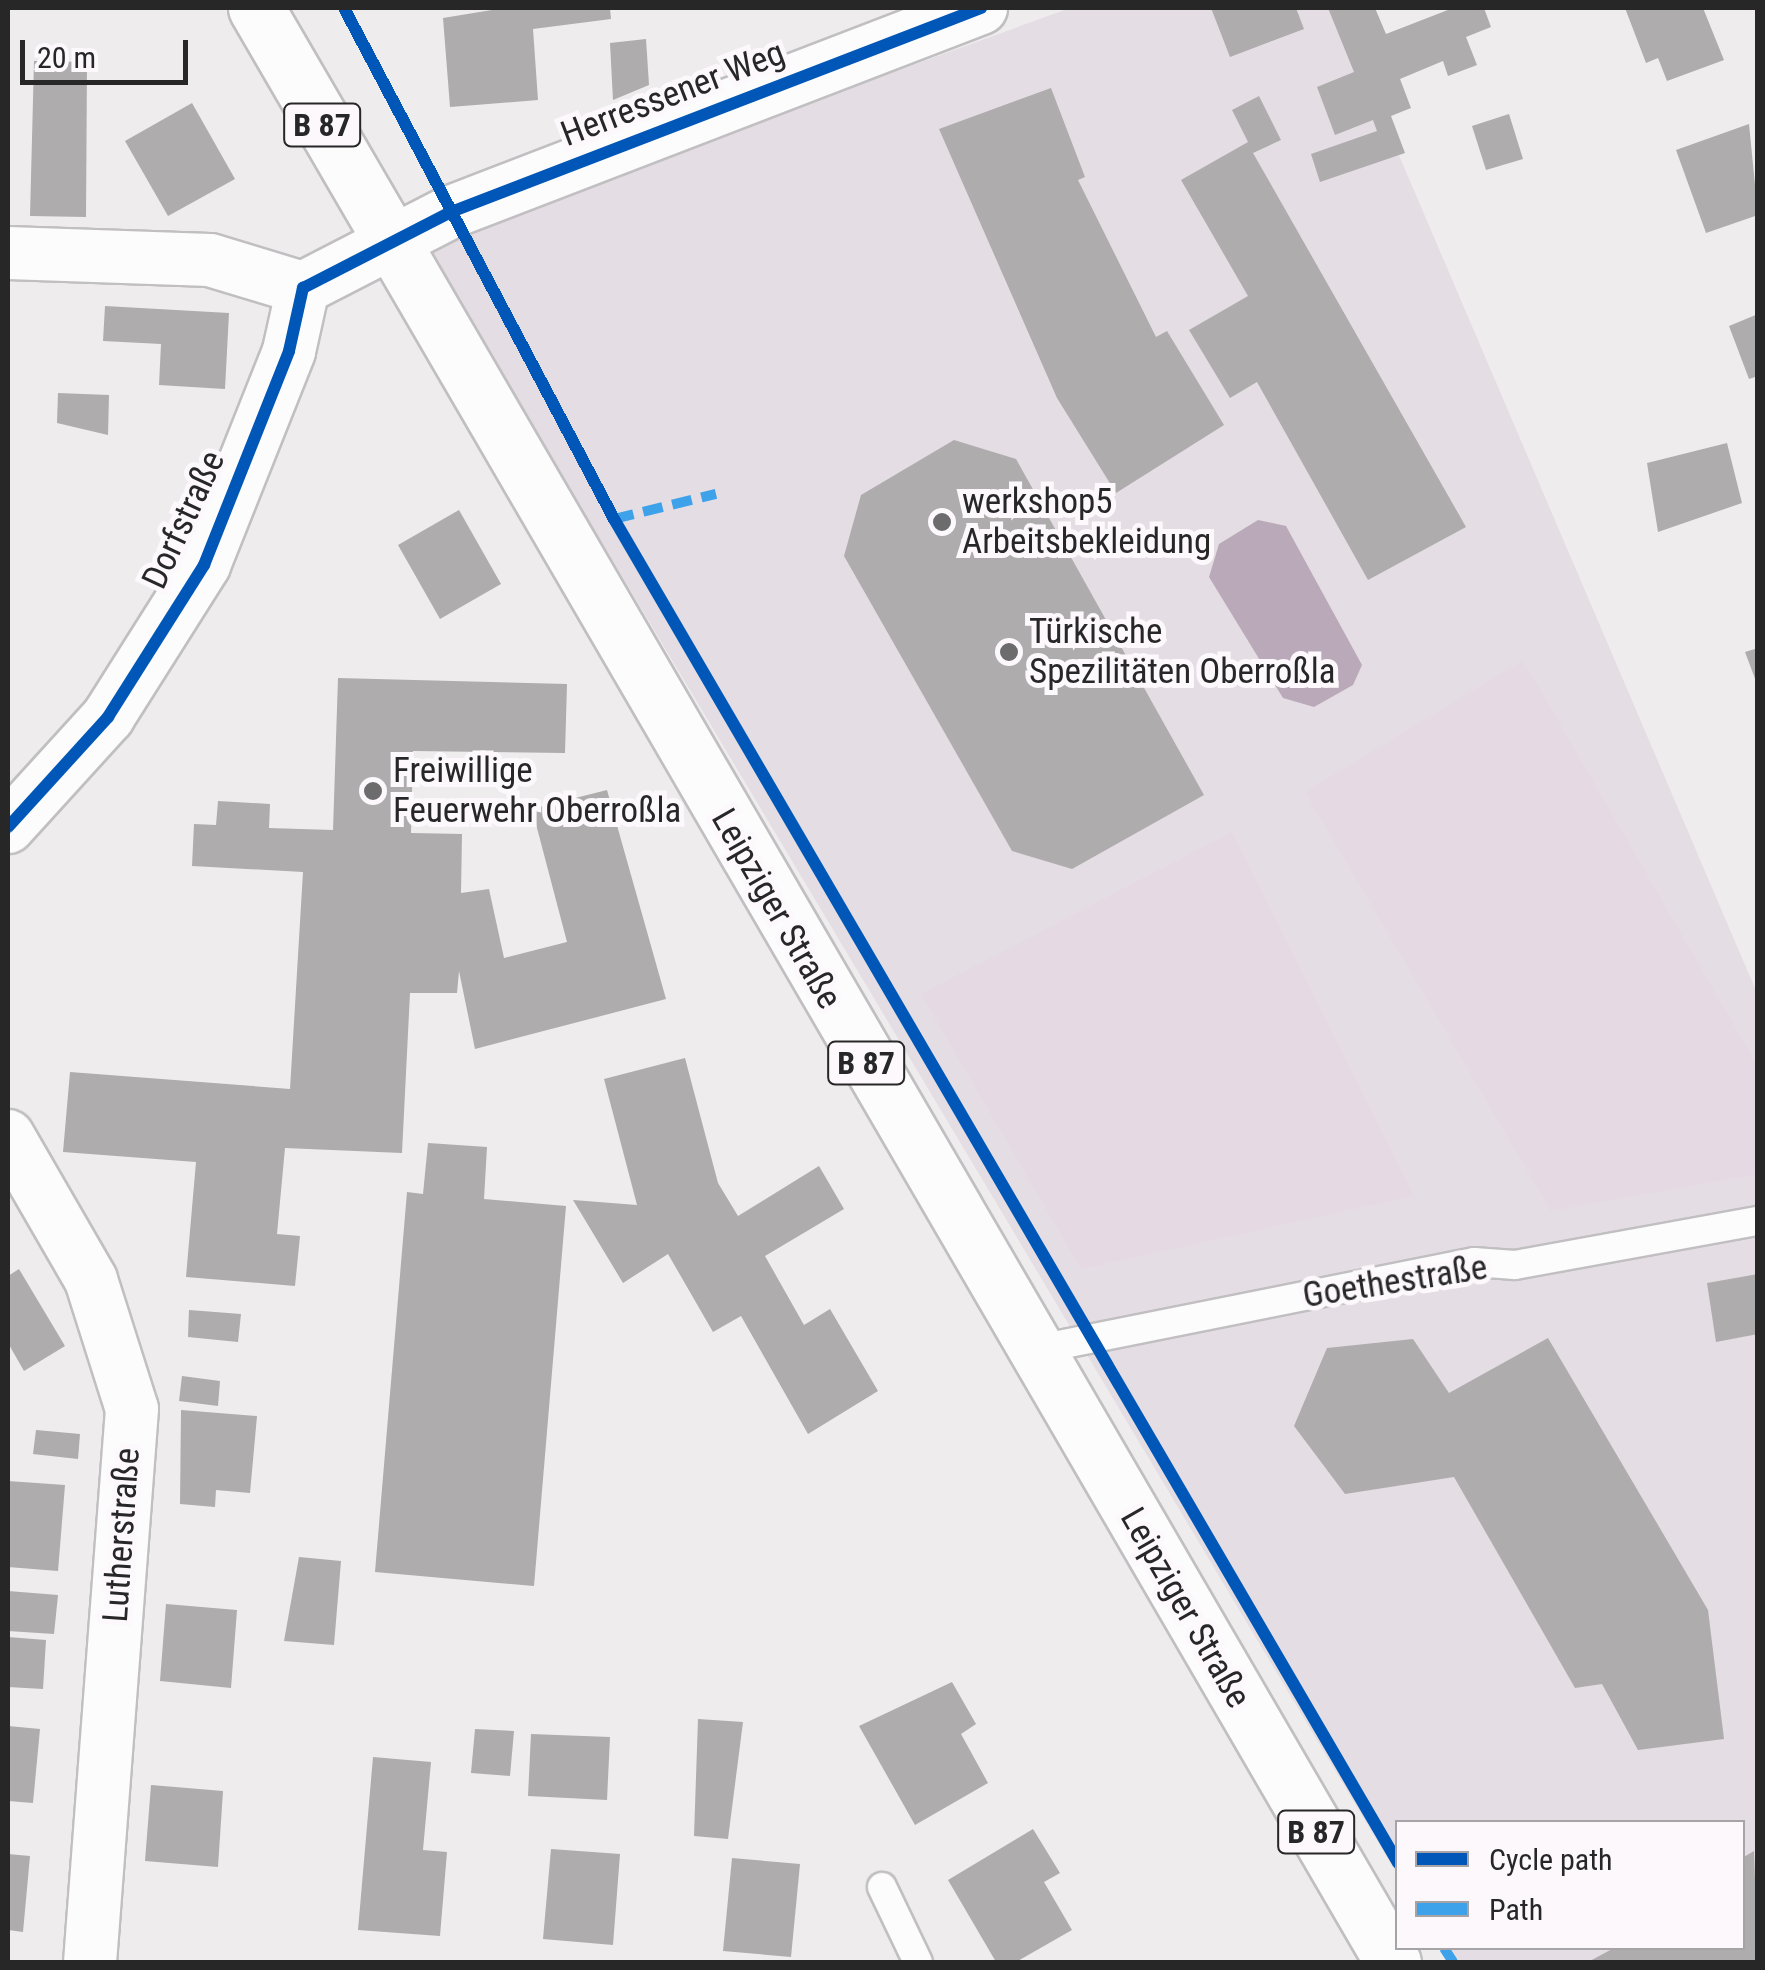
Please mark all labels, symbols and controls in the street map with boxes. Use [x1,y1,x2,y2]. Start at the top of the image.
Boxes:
scale bar [25,20,192,82]
street label: Herressener Weg [555,32,791,156]
text: 20 m [37,40,96,75]
road number: B 87 [282,98,362,152]
street label: Dorfstraße [134,444,234,596]
place label: werkshop5 Arbeitsbekleidung [962,481,1211,563]
marker: werkshop5 Arbeitsbekleidung [931,511,953,533]
place label: Türkische Spezilitäten Oberroßla [1029,611,1335,693]
marker: Türkische Spezilitäten Oberroßla [998,641,1020,663]
place label: Freiwillige Feuerwehr Oberroßla [393,750,681,832]
marker: Freiwillige Feuerwehr Oberroßla [362,780,384,802]
street label: Leipziger Straße [702,802,850,1016]
road number: B 87 [826,1036,906,1090]
street label: Goethestraße [1300,1247,1490,1317]
street label: Lutherstraße [95,1446,149,1624]
street label: Leipziger Straße [1111,1501,1259,1715]
road number: B 87 [1276,1805,1356,1859]
legend [1395,1820,1745,1950]
text: Cycle path [1489,1842,1613,1877]
text: Path [1489,1892,1543,1927]

